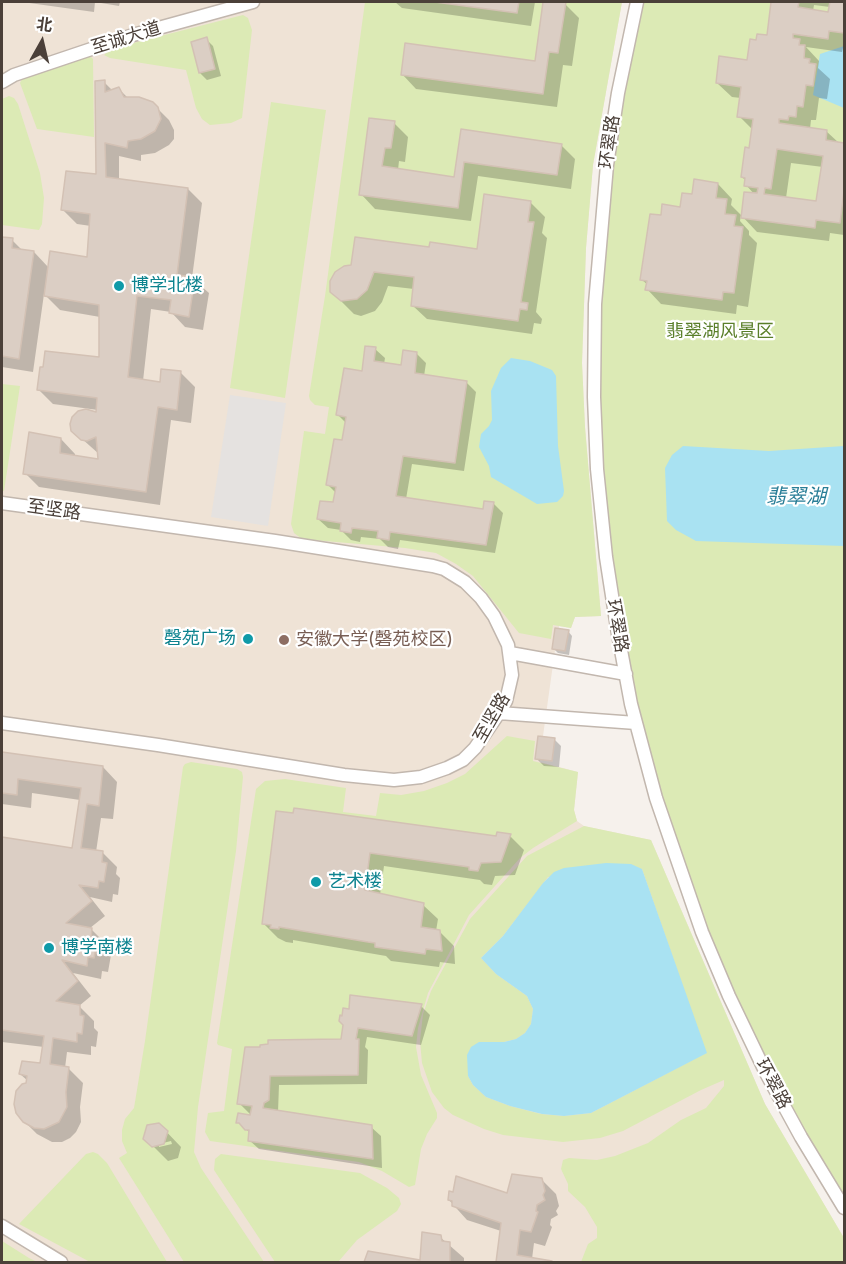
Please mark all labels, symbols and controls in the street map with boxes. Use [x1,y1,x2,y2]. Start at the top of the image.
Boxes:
north arrow [12,12,72,72]
text: 北 [35,13,54,35]
street label: 至诚大道 [88,17,164,59]
street label: 环翠路 [596,114,624,170]
place label: 博学北楼 [131,275,203,297]
marker: 博学北楼 [112,279,126,293]
park label: 翡翠湖风景区 [666,321,774,343]
water label: 翡翠湖 [766,485,826,509]
street label: 至坚路 [26,496,82,524]
street label: 环翠路 [602,598,632,654]
place label: 磬苑广场 [164,628,236,650]
place label: 安徽大学(磬苑校区) [296,629,453,651]
marker: 磬苑广场 [241,632,255,646]
marker: 安徽大学(磬苑校区) [277,633,291,647]
street label: 至坚路 [469,689,515,747]
place label: 艺术楼 [328,871,382,893]
marker: 艺术楼 [309,875,323,889]
place label: 博学南楼 [61,937,133,959]
marker: 博学南楼 [42,941,56,955]
street label: 环翠路 [751,1055,795,1113]

